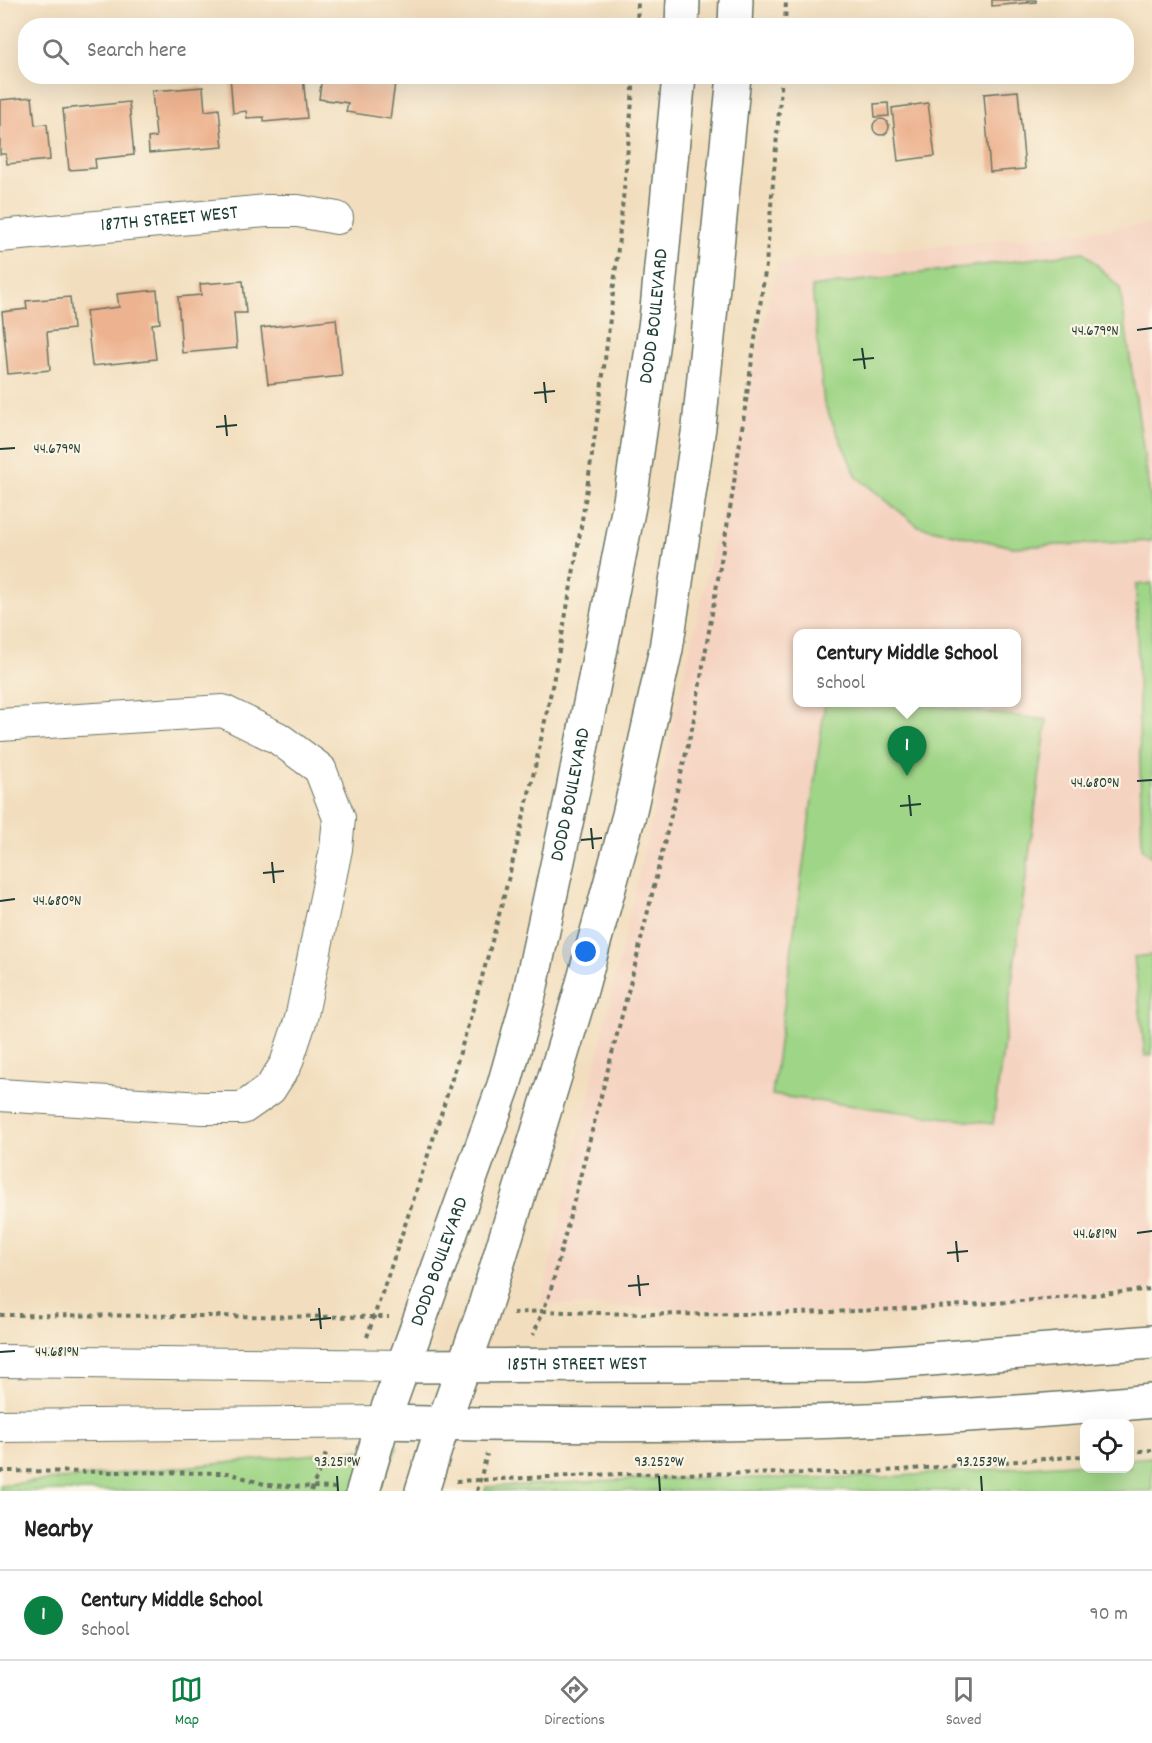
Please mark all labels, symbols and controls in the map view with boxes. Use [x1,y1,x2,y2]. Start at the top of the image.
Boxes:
search box [18,18,1134,84]
icon: search [39,35,72,68]
text: Search here [87,36,186,67]
street label: 187TH STREET WEST [99,200,239,240]
street label: DODD BOULEVARD [633,248,677,386]
text: 44.679°N [1071,321,1119,343]
text: 44.679°N [33,439,81,461]
popup [793,629,1021,707]
text: Century Middle School [816,639,998,670]
text: School [816,670,865,698]
street label: DODD BOULEVARD [544,726,599,864]
pin: 1 [888,726,926,776]
text: 44.680°N [1071,773,1119,795]
text: 44.680°N [33,891,81,913]
your location [571,937,600,966]
street label: DODD BOULEVARD [404,1193,477,1330]
text: 44.681°N [1073,1224,1117,1246]
text: 44.681°N [35,1342,79,1364]
street label: 185TH STREET WEST [507,1351,647,1380]
map controls [1080,1419,1134,1473]
button: locate [1080,1419,1134,1473]
text: 93.251°W [314,1452,361,1474]
text: 93.252°W [634,1452,684,1474]
text: 93.253°W [956,1452,1006,1474]
text: Nearby [24,1512,92,1549]
text: Century Middle School [81,1586,262,1617]
text: 1 [41,1601,46,1629]
text: 90 m [1090,1601,1128,1629]
text: School [81,1617,130,1645]
tab: Map [170,1673,203,1732]
tab: Directions [544,1673,605,1732]
tab: Saved [946,1673,982,1732]

